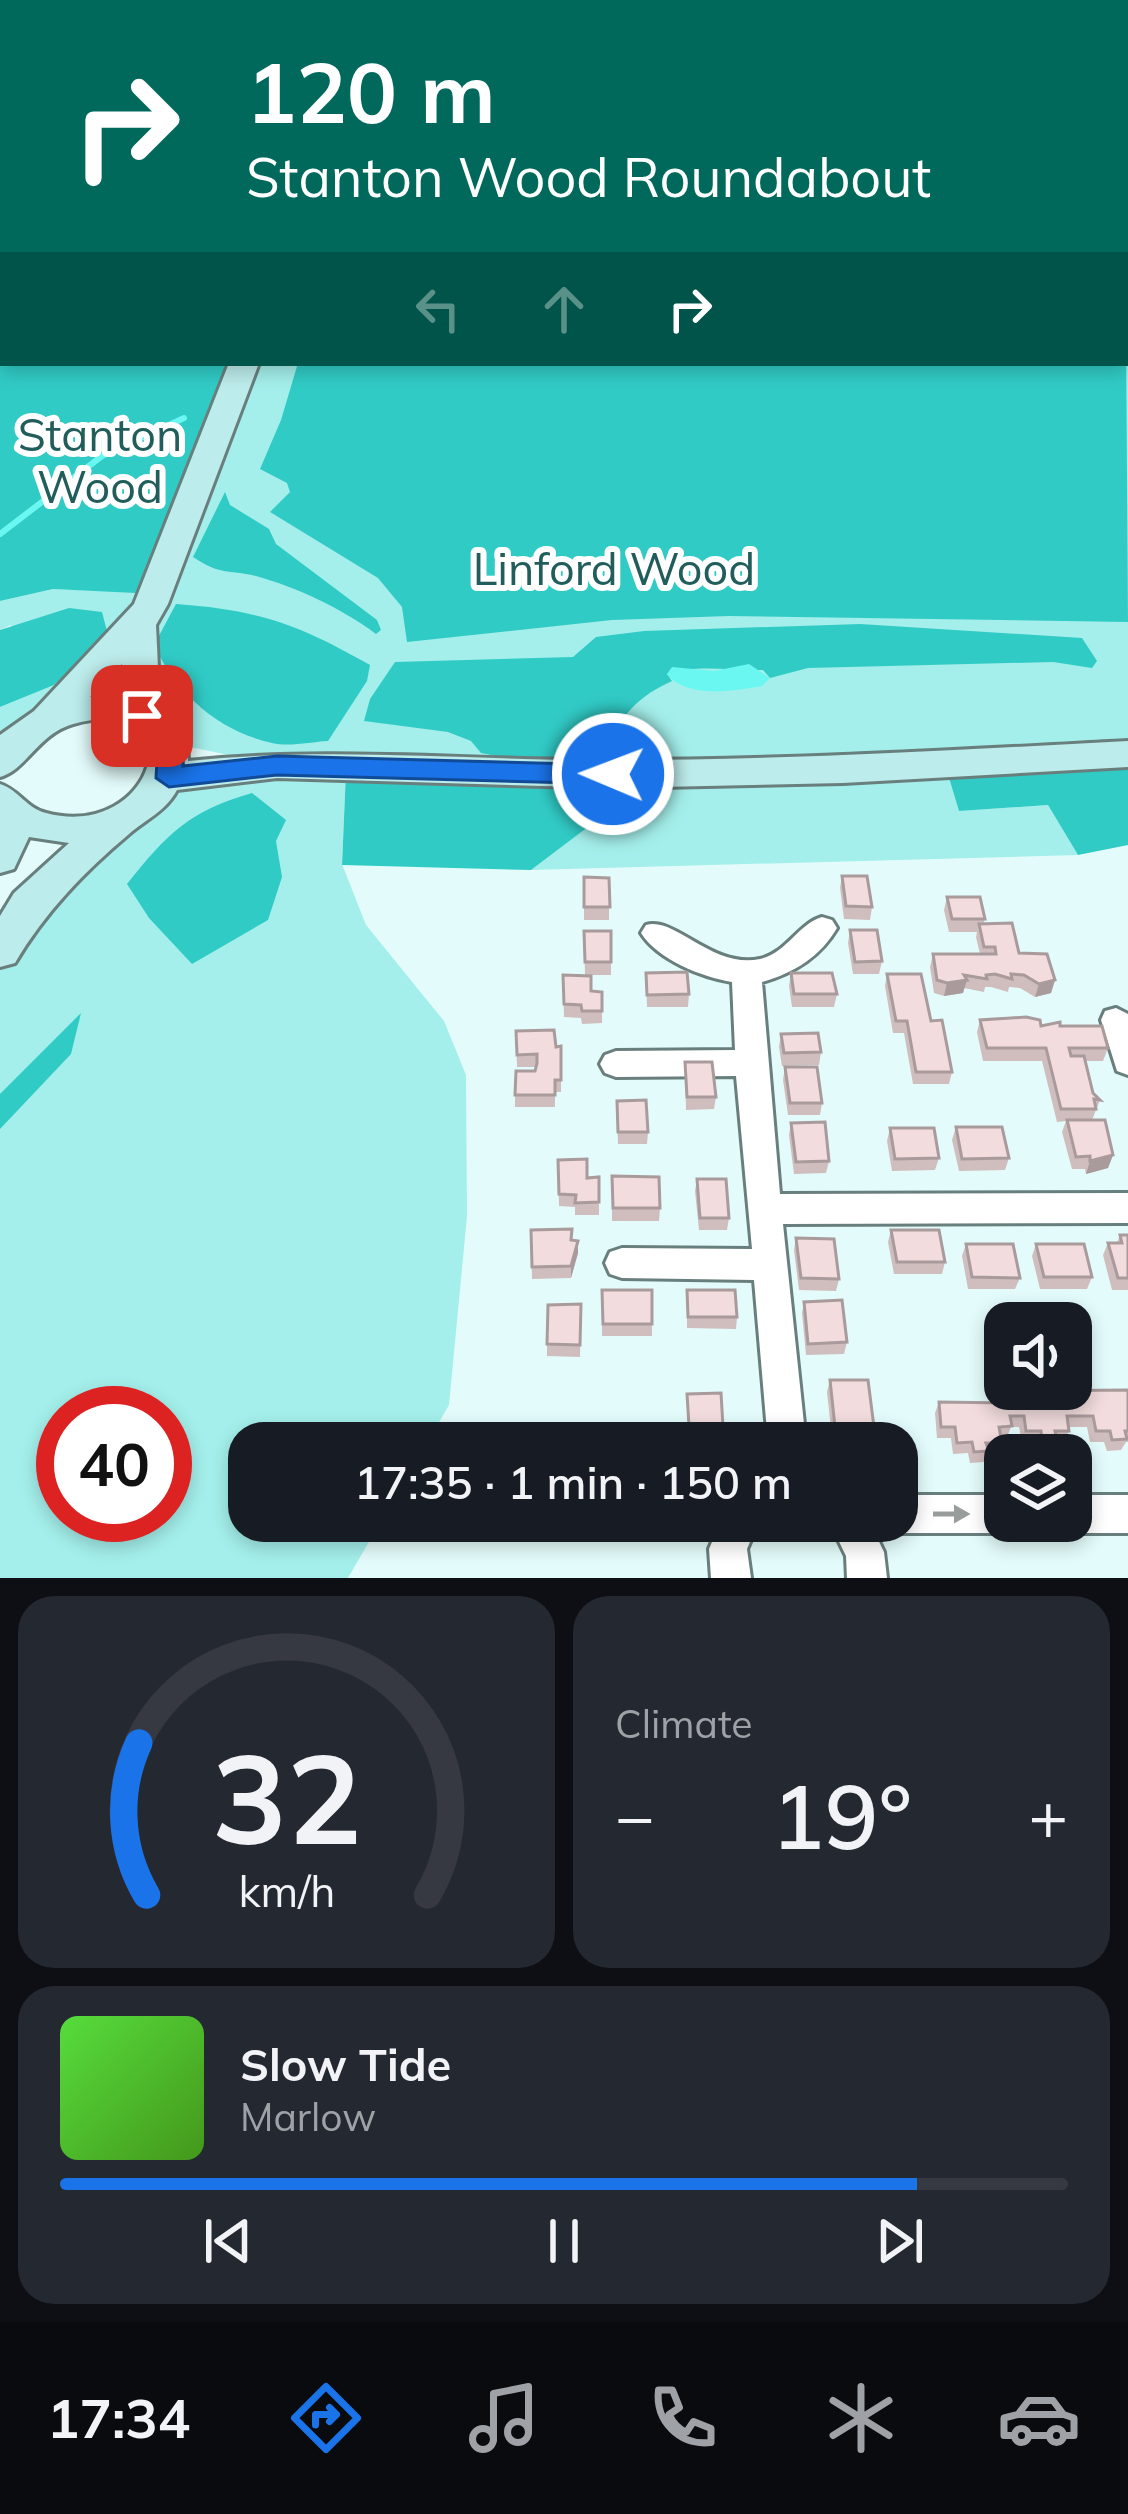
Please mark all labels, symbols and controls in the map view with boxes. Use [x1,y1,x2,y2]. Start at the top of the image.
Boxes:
text: 120 m [246,39,496,144]
icon: right [48,48,204,204]
text: Stanton Wood Roundabout [246,143,931,211]
icon: left [405,276,471,342]
icon: ahead [531,276,597,342]
icon: right [657,276,723,342]
park label: Stanton Wood [18,406,182,514]
park label: Linford Wood [473,540,755,596]
pin [91,665,193,767]
icon: arrive [109,683,175,749]
position arrow [550,711,676,837]
map controls [984,1302,1092,1542]
button: sound [984,1302,1092,1410]
speed limit sign: 40 [36,1386,192,1542]
button: layers [984,1434,1092,1542]
text: 17:35 · 1 min · 150 m [354,1454,792,1510]
one-way arrow [933,1504,971,1524]
text: Climate [615,1699,753,1748]
text: 32 [212,1719,361,1875]
text: 19° [771,1759,912,1872]
text: − [615,1774,655,1857]
text: + [1028,1774,1068,1857]
text: km/h [238,1864,335,1918]
text: Slow Tide [240,2036,451,2092]
text: Marlow [240,2092,376,2141]
icon: previous [195,2208,261,2274]
icon: pause [531,2208,597,2274]
icon: next [867,2208,933,2274]
icon: directions [284,2376,368,2460]
icon: music [462,2376,546,2460]
icon: phone [641,2376,725,2460]
icon: climate [819,2376,903,2460]
icon: car [997,2376,1081,2460]
text: 17:34 [47,2384,190,2452]

